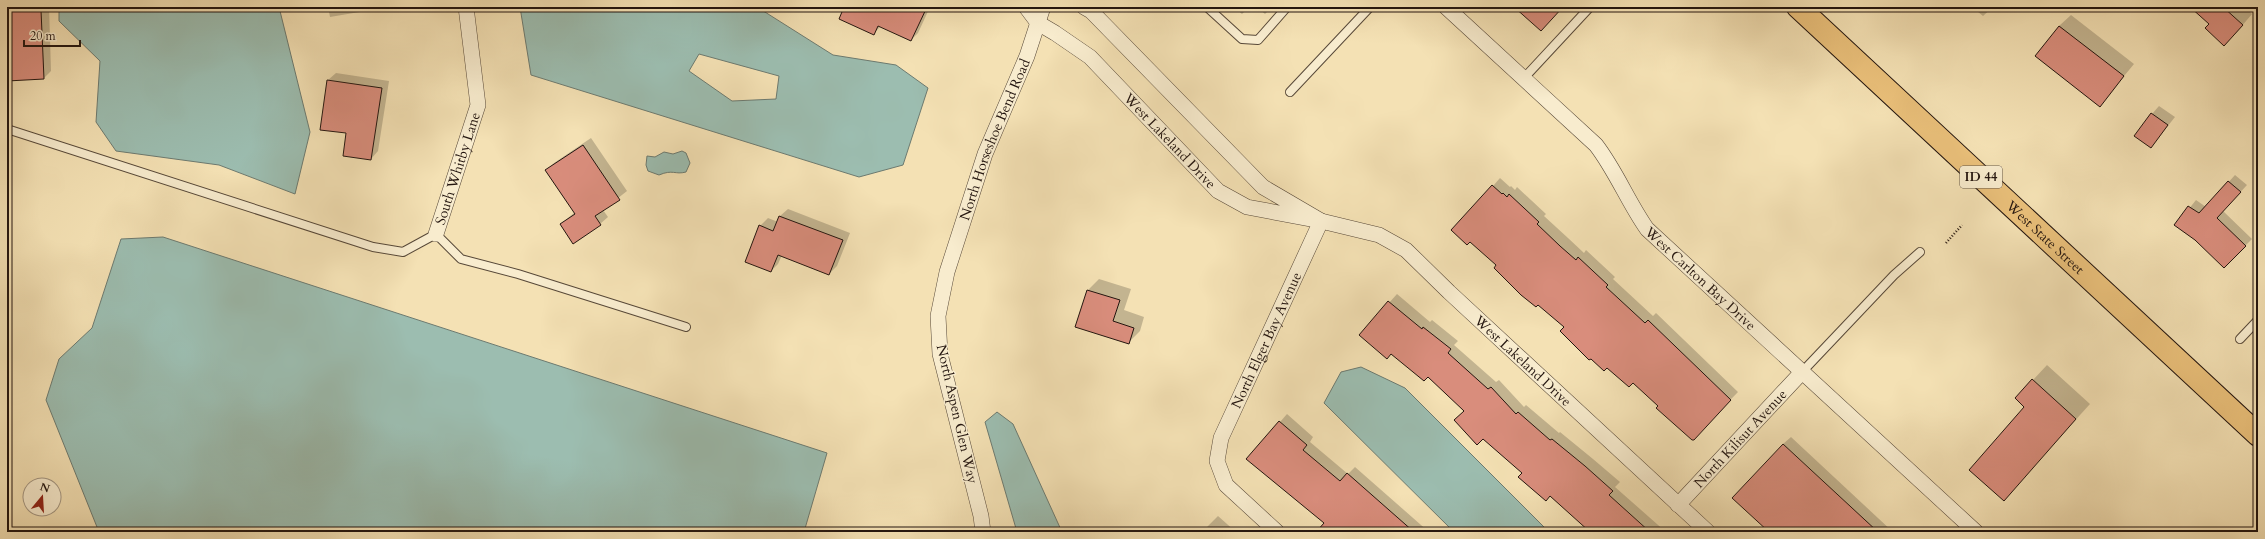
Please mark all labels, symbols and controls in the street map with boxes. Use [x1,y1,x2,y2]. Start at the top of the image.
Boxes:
scale bar [24,22,80,48]
text: 20 m [30,28,57,44]
street label: North Horseshoe Bend Road [955,55,1034,223]
street label: West Lakeland Drive [1119,88,1220,193]
street label: South Whitby Lane [430,110,485,227]
road number: ID 44 [1960,166,2002,188]
street label: West State Street [2001,195,2089,279]
street label: West Carlton Bay Drive [1640,222,1760,334]
street label: North Elger Bay Avenue [1226,269,1306,411]
street label: West Lakeland Drive [1470,310,1576,410]
street label: North Aspen Glen Way [932,343,982,486]
street label: North Kilisut Avenue [1689,385,1791,492]
north arrow [22,477,62,517]
text: N [38,479,52,497]

